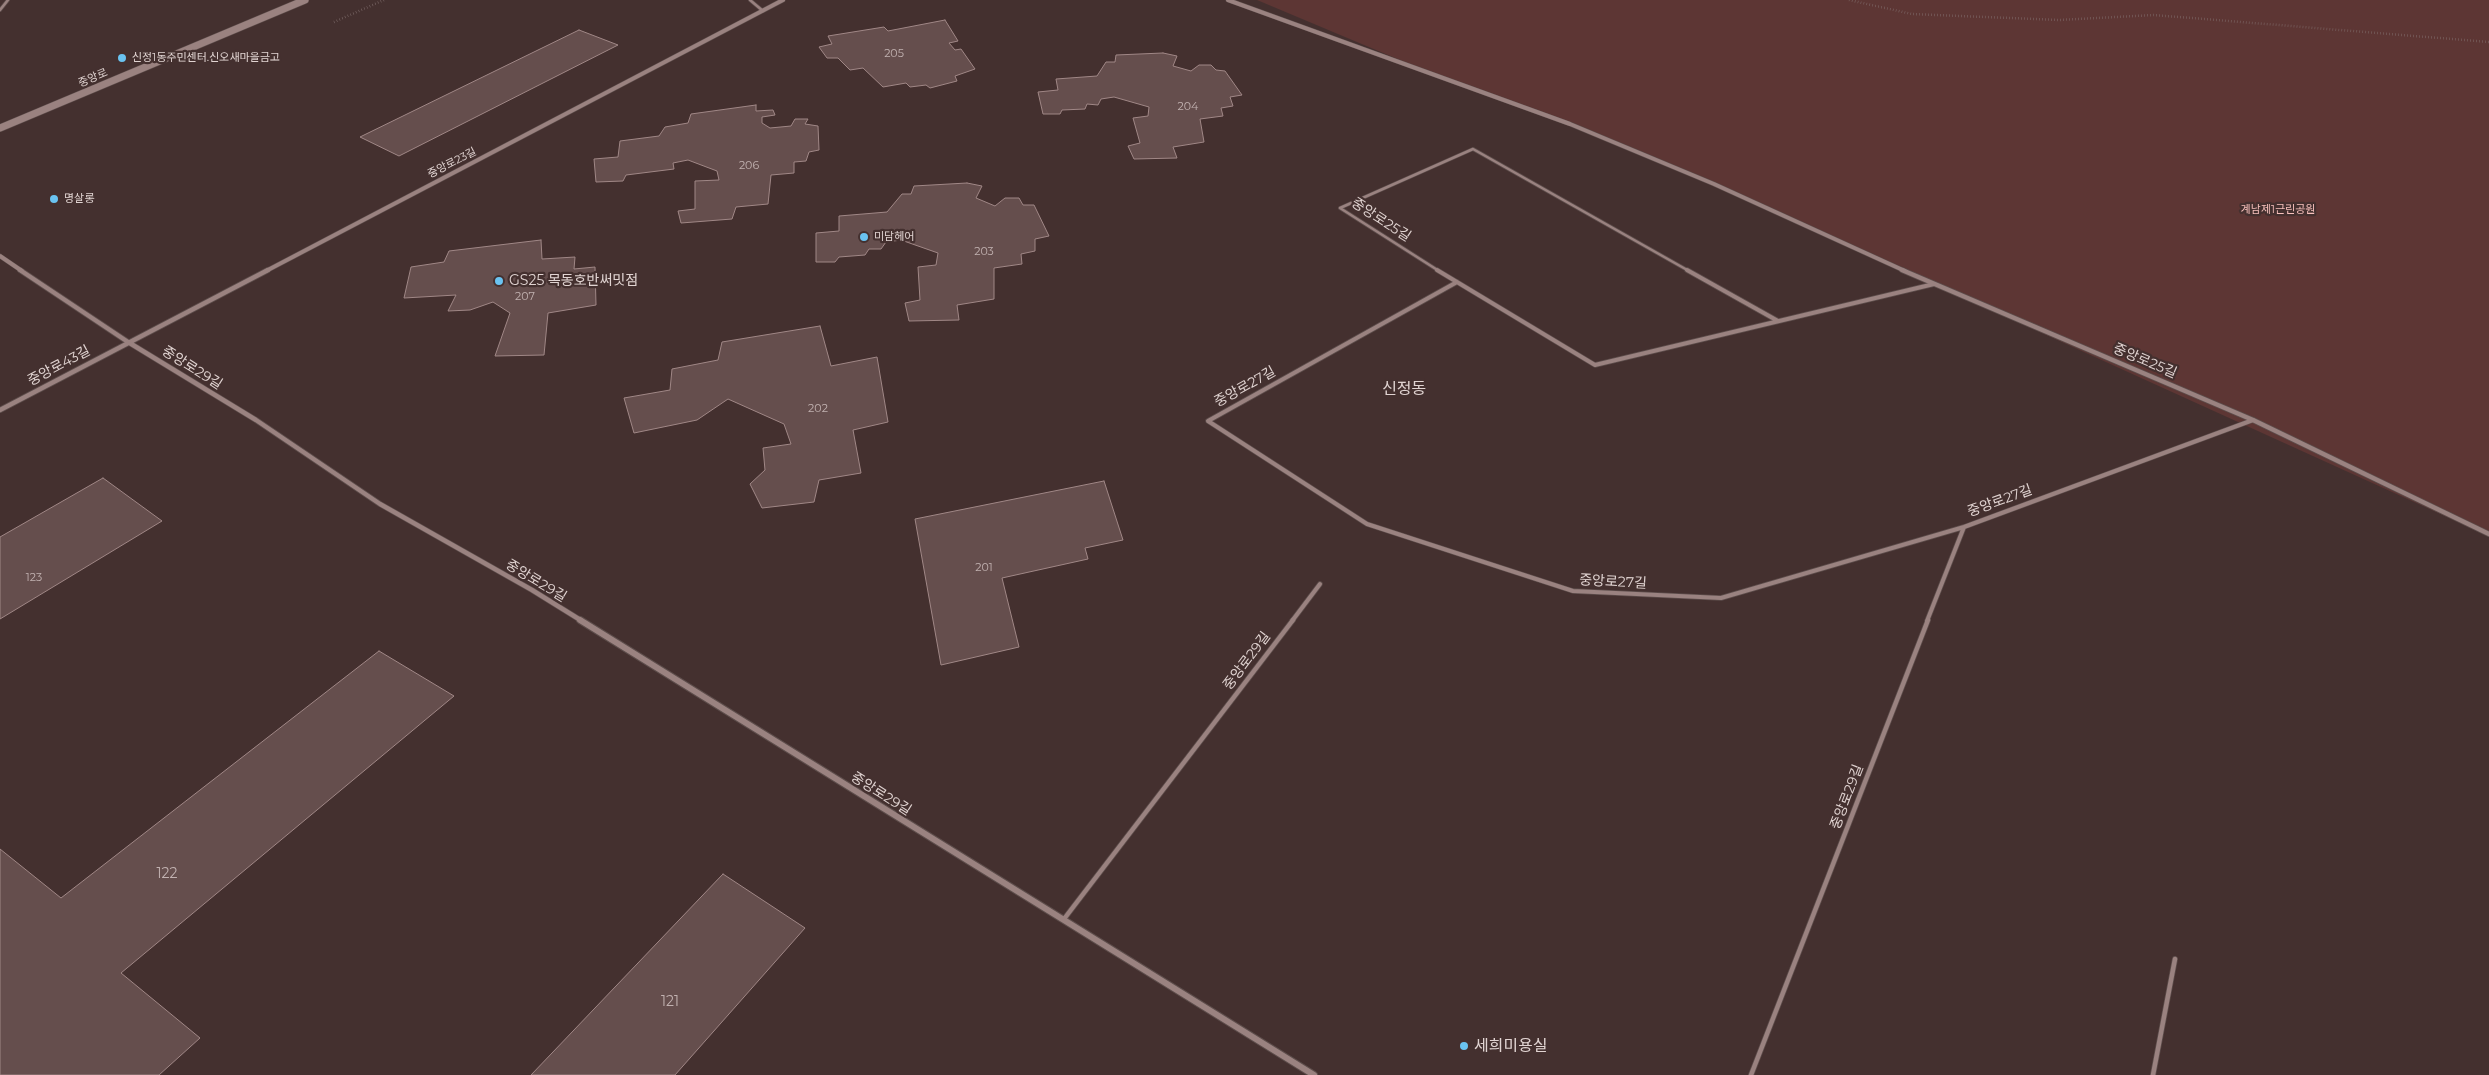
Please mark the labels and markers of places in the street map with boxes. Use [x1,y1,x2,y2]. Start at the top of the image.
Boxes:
place label: 신정1동주민센터.신오새마을금고 [132,51,280,65]
marker: 신정1동주민센터.신오새마을금고 [116,52,128,64]
place label: 명살롱 [64,192,94,206]
marker: 명살롱 [48,193,60,205]
place label: 미담헤어 [874,230,914,244]
marker: 미담헤어 [858,231,870,243]
place label: GS25 목동호반써밋점 [509,273,638,289]
marker: GS25 목동호반써밋점 [493,275,505,287]
place label: 세희미용실 [1474,1036,1548,1056]
marker: 세희미용실 [1458,1040,1470,1052]

